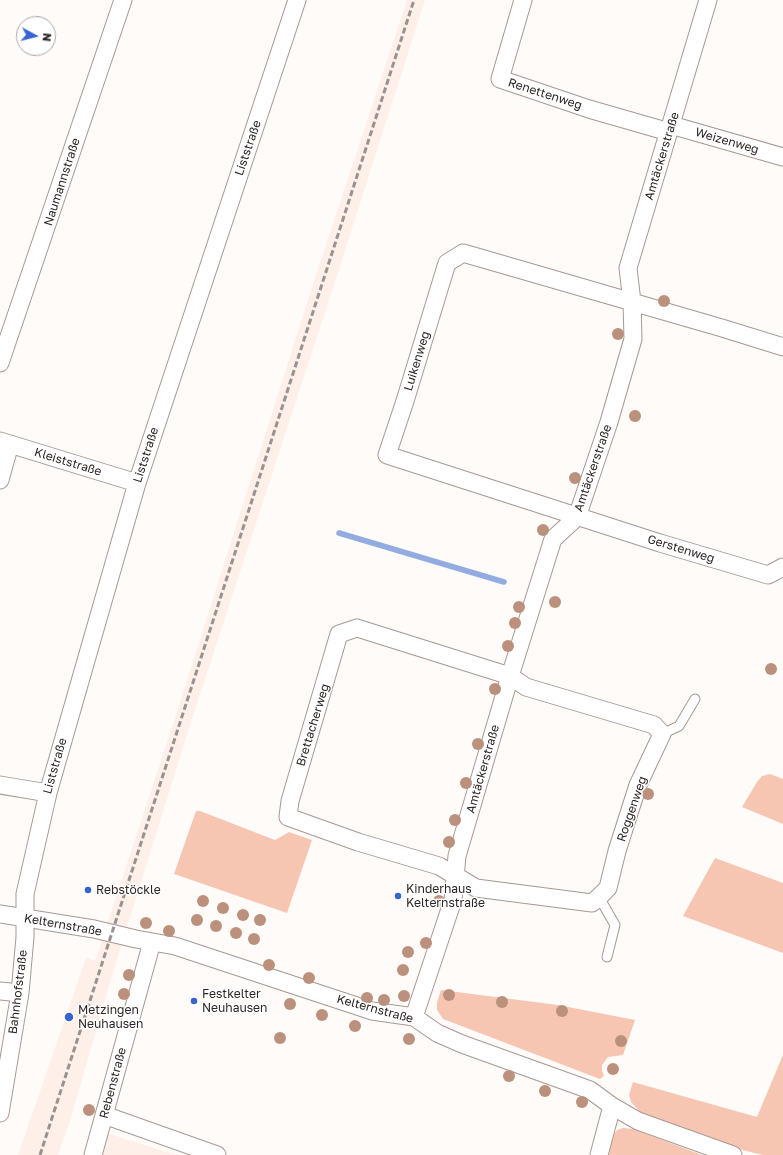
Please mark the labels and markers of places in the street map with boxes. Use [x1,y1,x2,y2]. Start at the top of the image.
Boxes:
place label: Kinderhaus Kelternstraße [406,882,485,910]
place label: Rebstöckle [96,883,161,897]
marker: Rebstöckle [83,885,93,895]
marker: Kinderhaus Kelternstraße [393,891,403,901]
place label: Festkelter Neuhausen [202,987,267,1015]
marker: Festkelter Neuhausen [189,996,199,1006]
place label: Metzingen Neuhausen [78,1003,143,1031]
marker: Metzingen Neuhausen [63,1011,75,1023]

